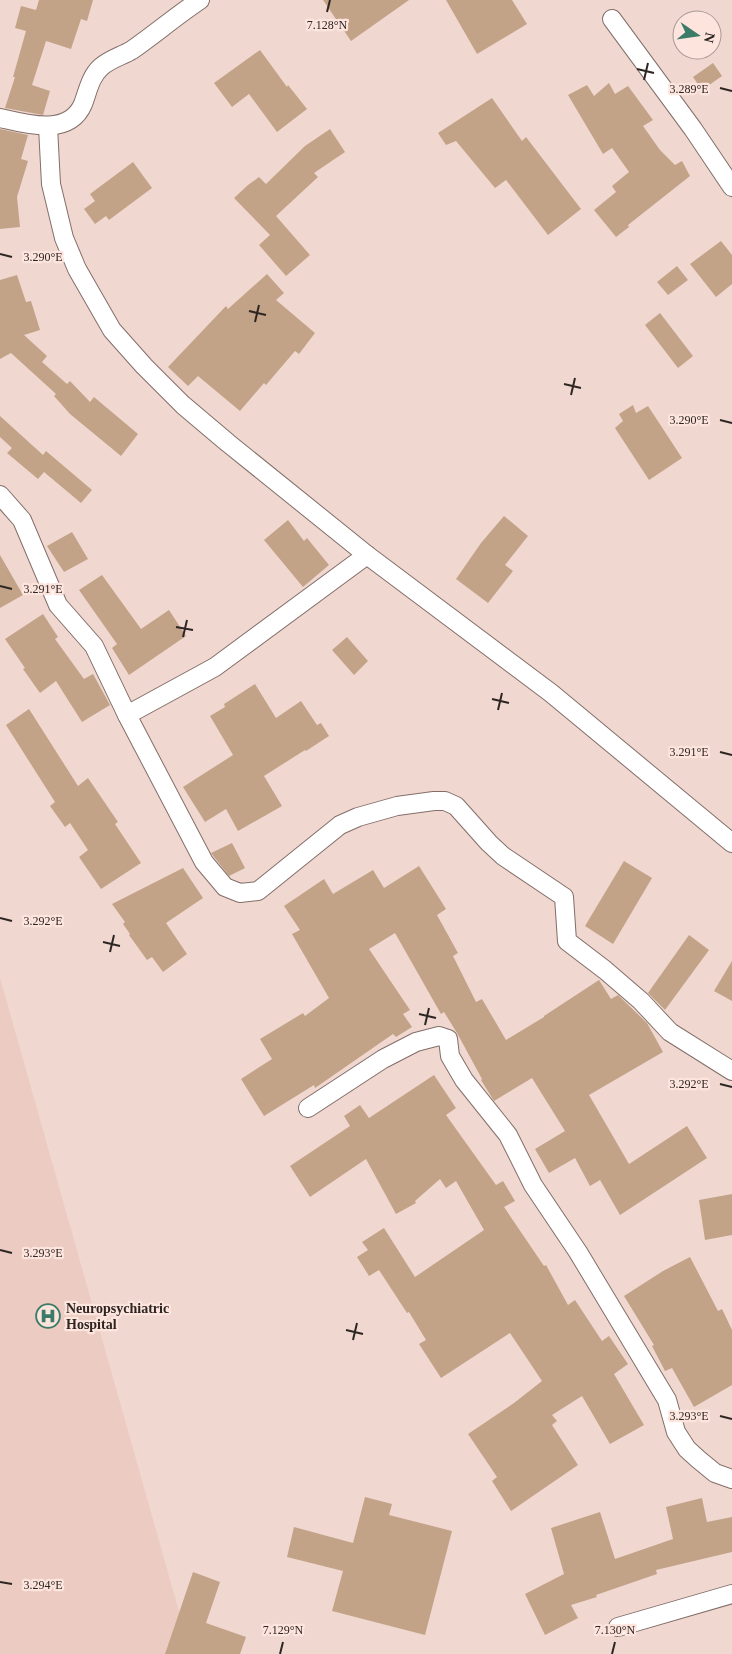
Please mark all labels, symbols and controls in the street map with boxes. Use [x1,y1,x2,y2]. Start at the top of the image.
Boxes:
north arrow [672,10,722,60]
text: 7.128°N [307,18,348,32]
text: N [701,31,718,44]
text: 3.289°E [669,82,709,96]
text: 3.290°E [23,250,63,264]
text: 3.290°E [669,413,709,427]
text: 3.291°E [23,582,63,596]
text: 3.291°E [669,745,709,759]
text: 3.292°E [23,914,63,928]
text: 3.292°E [669,1077,709,1091]
text: 3.293°E [23,1246,63,1260]
place label: Neuropsychiatric Hospital [66,1301,169,1332]
hospital icon: Neuropsychiatric Hospital [35,1303,61,1329]
text: 3.293°E [669,1409,709,1423]
text: 3.294°E [23,1578,63,1592]
text: 7.129°N [263,1623,304,1637]
text: 7.130°N [595,1623,636,1637]

